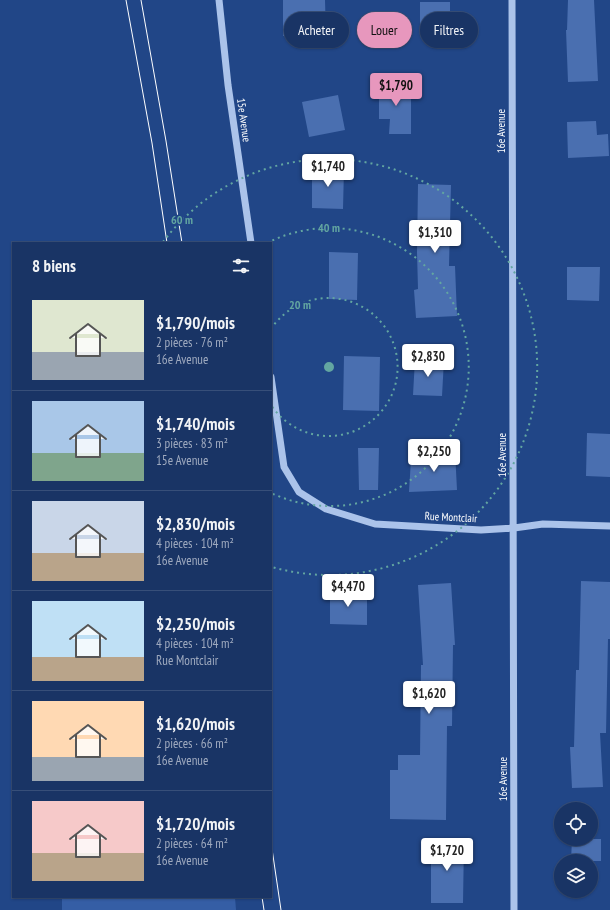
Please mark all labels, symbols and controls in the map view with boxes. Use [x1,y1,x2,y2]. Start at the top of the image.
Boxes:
chip: Acheter [284,12,349,48]
chip: Louer [357,12,412,48]
chip: Filtres [420,12,478,48]
pin: $1,790 [363,73,429,107]
text: $1,790 [379,77,413,94]
street label: 15e Avenue [234,97,254,143]
street label: 16e Avenue [494,108,508,153]
pin: $1,740 [295,154,361,188]
text: $1,740 [311,158,345,175]
text: 60 m [171,212,193,227]
text: 40 m [318,220,340,235]
pin: $1,310 [402,220,468,254]
text: $1,310 [418,224,452,241]
text: 8 biens [32,255,76,277]
icon: filters [230,255,252,277]
text: 20 m [289,297,311,312]
text: $1,790/mois [156,312,235,334]
icon: home [64,316,112,364]
text: 2 pièces · 76 m² [156,334,228,351]
pin: $2,830 [395,344,461,378]
text: $2,830 [411,348,445,365]
text: 16e Avenue [156,351,208,368]
centre of rings [322,360,336,374]
text: $1,740/mois [156,413,235,435]
icon: home [64,417,112,465]
street label: 16e Avenue [495,432,509,477]
text: 3 pièces · 83 m² [156,435,228,452]
pin: $2,250 [401,439,467,473]
text: $2,250 [417,443,451,460]
text: 15e Avenue [156,452,208,469]
street label: Rue Montclair [424,509,478,525]
text: $2,830/mois [156,513,235,535]
icon: home [64,517,112,565]
text: 4 pièces · 104 m² [156,535,234,552]
text: 16e Avenue [156,552,208,569]
pin: $4,470 [315,574,381,608]
text: $4,470 [331,578,365,595]
text: $2,250/mois [156,613,235,635]
icon: home [64,617,112,665]
text: 4 pièces · 104 m² [156,635,234,652]
text: Rue Montclair [156,652,218,669]
pin: $1,620 [396,681,462,715]
text: $1,620 [412,685,446,702]
text: $1,620/mois [156,713,235,735]
icon: home [64,717,112,765]
text: 2 pièces · 66 m² [156,735,228,752]
text: 16e Avenue [156,752,208,769]
street label: 16e Avenue [496,756,510,801]
map controls [554,802,598,898]
button: locate [554,802,598,846]
text: $1,720/mois [156,813,235,835]
icon: home [64,817,112,865]
text: 2 pièces · 64 m² [156,835,228,852]
pin: $1,720 [414,838,480,872]
text: $1,720 [430,842,464,859]
text: 16e Avenue [156,852,208,869]
button: layers [554,854,598,898]

